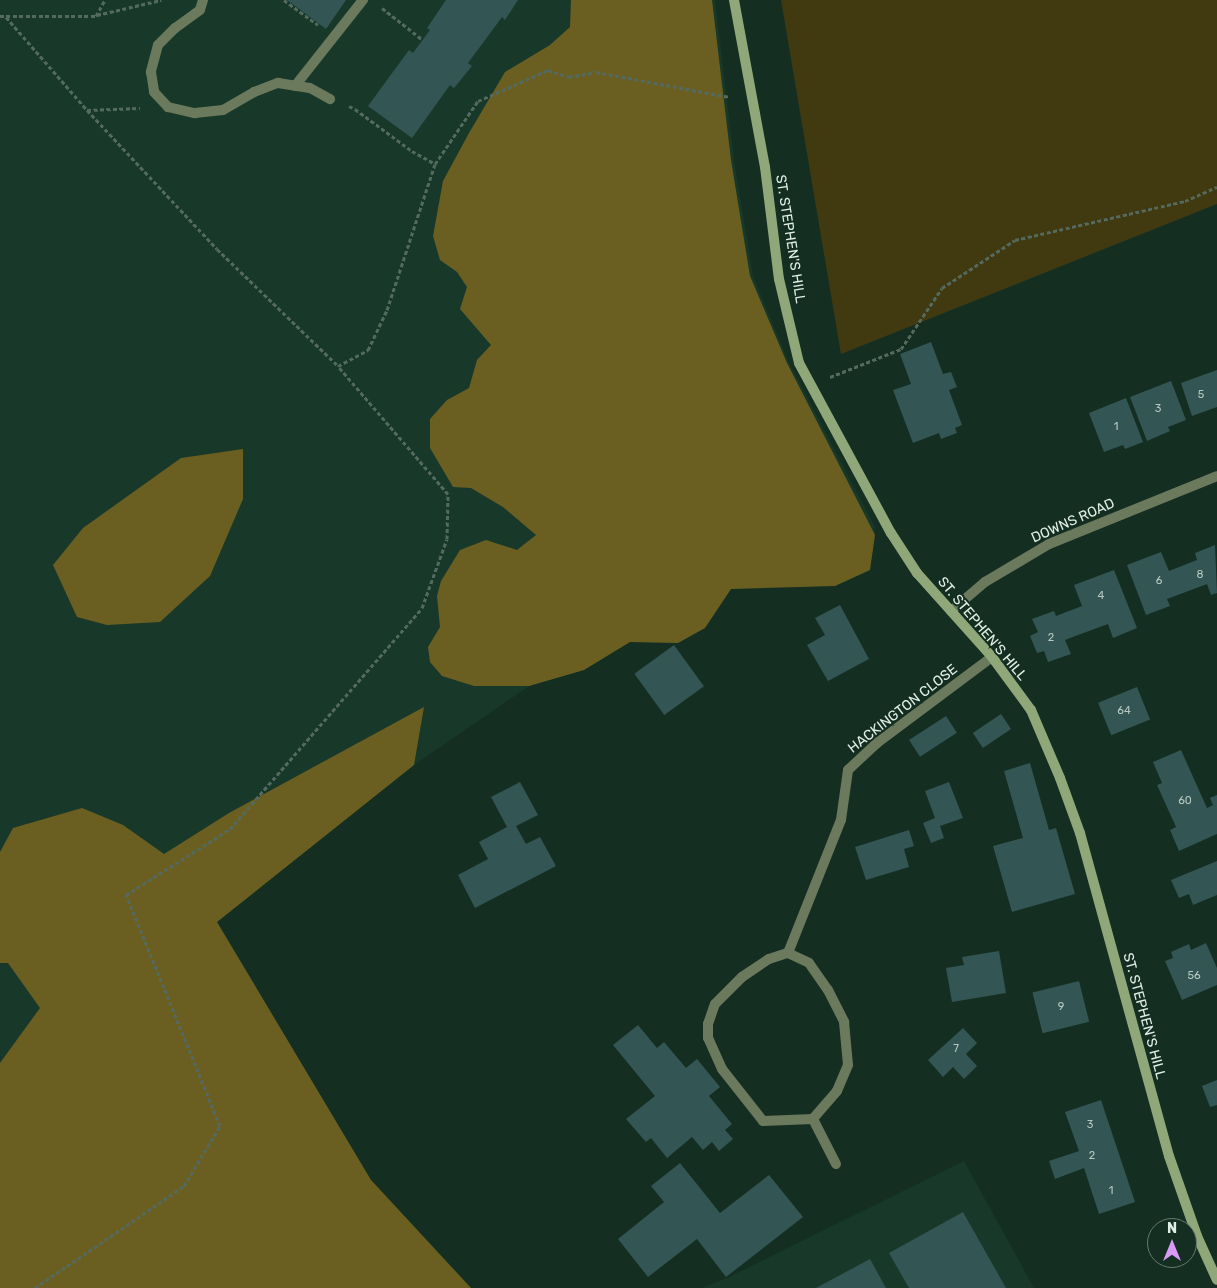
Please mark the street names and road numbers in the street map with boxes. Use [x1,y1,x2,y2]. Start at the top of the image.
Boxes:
street label: ST. STEPHEN'S HILL [772,174,808,304]
street label: DOWNS ROAD [1029,495,1117,547]
street label: ST. STEPHEN'S HILL [934,574,1030,684]
street label: HACKINGTON CLOSE [845,661,961,757]
street label: ST. STEPHEN'S HILL [1119,951,1169,1081]

